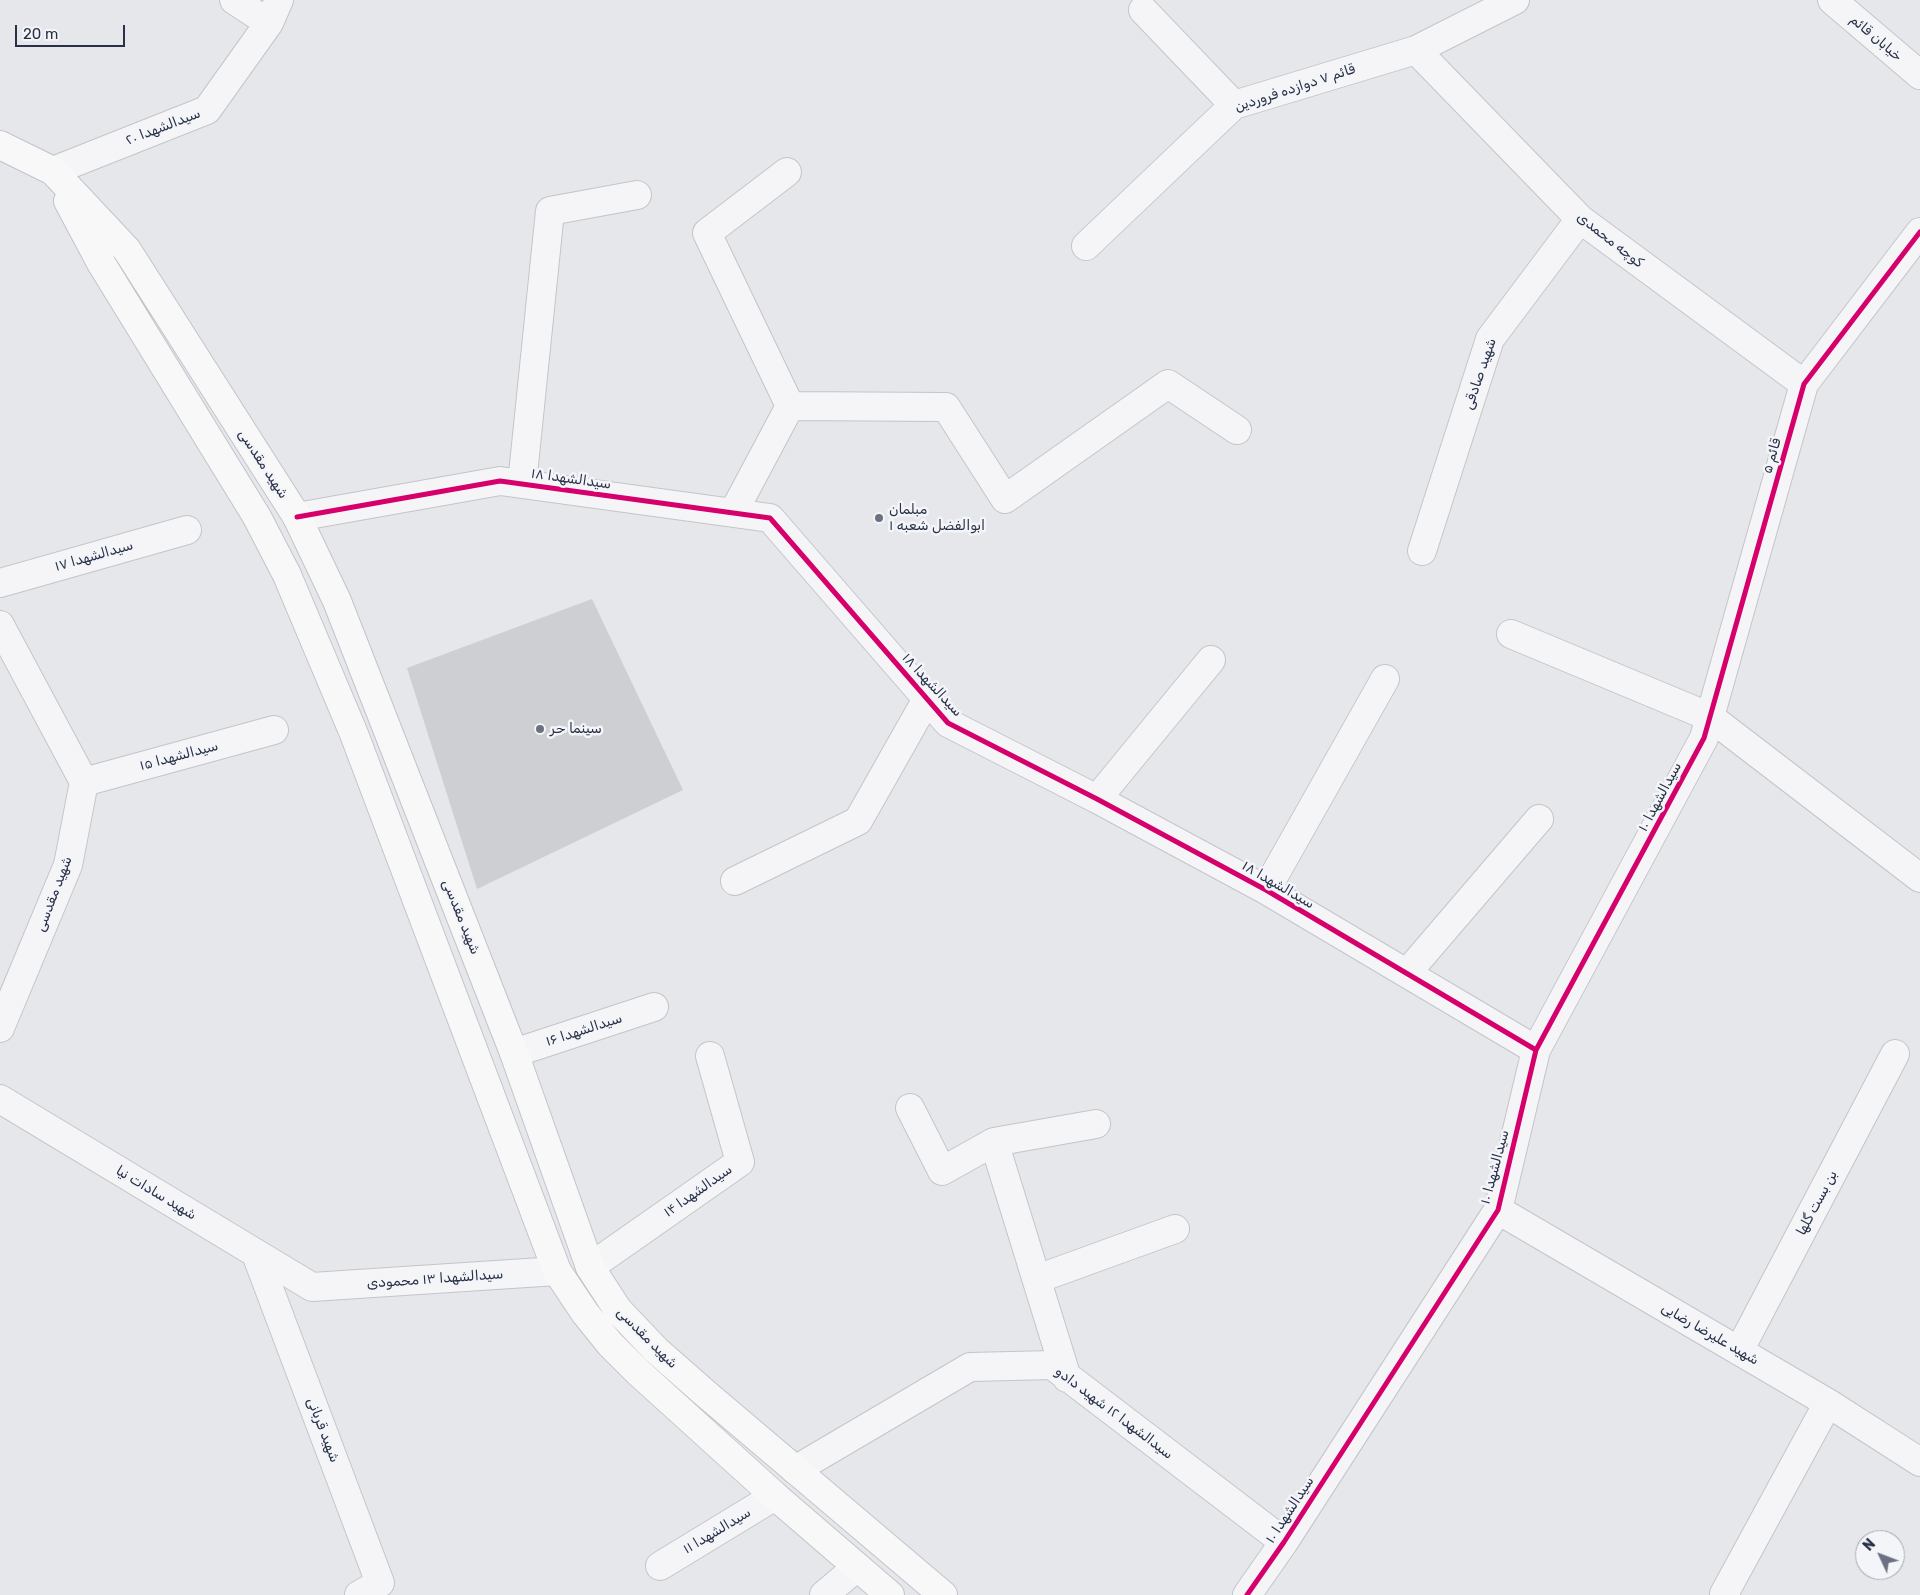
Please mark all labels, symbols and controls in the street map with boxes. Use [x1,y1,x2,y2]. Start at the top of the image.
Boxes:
street label: خیابان قائم [1846,11,1906,65]
scale bar [18,15,128,47]
text: 20 m [23,25,58,43]
street label: قائم ۷ دوازده فروردین [1233,61,1357,115]
street label: سیدالشهدا ۲۰ [123,105,203,149]
street label: کوچه محمدی [1573,209,1647,271]
street label: شهید صادقی [1460,336,1500,412]
street label: شهید مقدسی [234,426,292,502]
street label: قائم ۵ [1759,436,1785,476]
street label: سیدالشهدا ۱۸ [530,465,612,493]
place label: مبلمان ابوالفضل شعبه ۱ [889,502,985,534]
marker: مبلمان ابوالفضل شعبه ۱ [873,512,885,524]
street label: سیدالشهدا ۱۷ [53,537,135,575]
street label: سیدالشهدا ۱۸ [898,650,966,720]
place label: سینما حر [550,721,602,737]
marker: سینما حر [534,723,546,735]
street label: سیدالشهدا ۱۵ [138,737,220,775]
street label: سیدالشهدا ۱۰ [1635,759,1685,835]
street label: شهید مقدسی [32,854,76,934]
street label: سیدالشهدا ۱۸ [1239,858,1317,912]
street label: شهید مقدسی [438,877,484,957]
street label: سیدالشهدا ۱۶ [544,1010,624,1050]
street label: سیدالشهدا ۱۰ [1477,1128,1513,1206]
street label: سیدالشهدا ۱۴ [661,1161,735,1221]
street label: شهید سادات نیا [113,1162,199,1224]
street label: بن بست گلها [1793,1168,1841,1238]
street label: سیدالشهدا ۱۳ محمودی [366,1266,504,1292]
street label: شهید علیرضا رضایی [1658,1299,1762,1369]
street label: شهید مقدسی [613,1304,681,1372]
street label: سیدالشهدا ۱۲ شهید دادو [1052,1363,1176,1463]
street label: شهید قربانی [303,1395,343,1465]
street label: سیدالشهدا ۱۰ [1262,1473,1318,1547]
street label: سیدالشهدا ۱۱ [680,1504,754,1558]
north arrow [1855,1530,1905,1580]
text: N [1860,1536,1879,1555]

